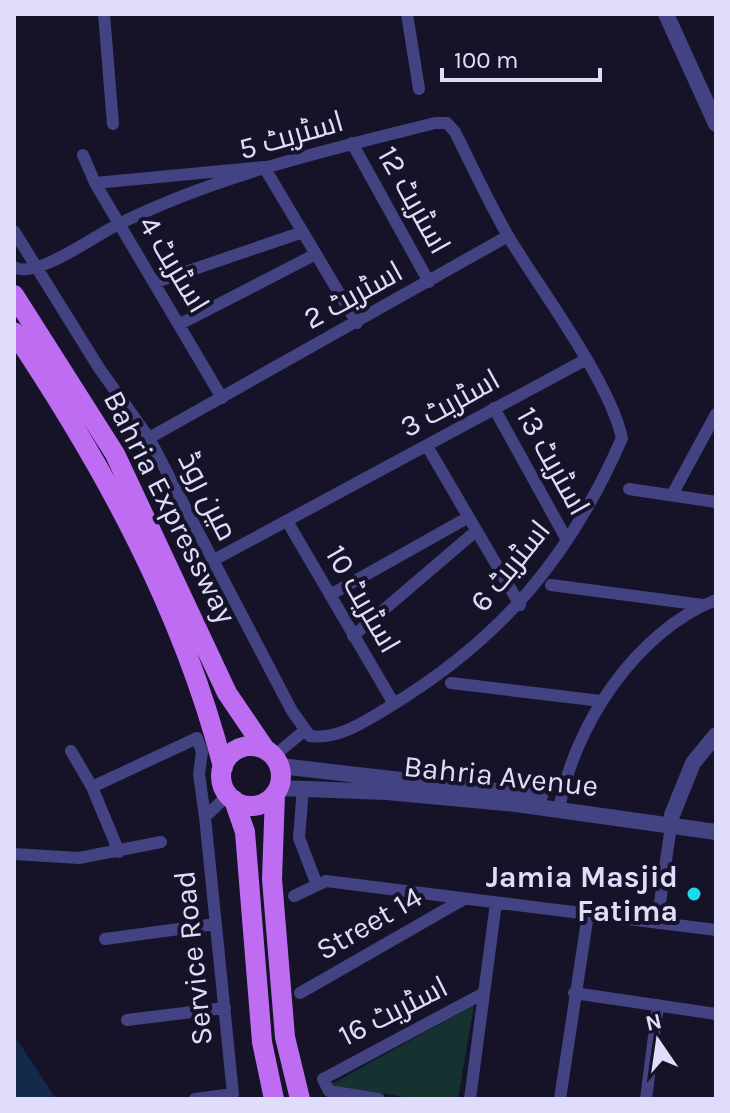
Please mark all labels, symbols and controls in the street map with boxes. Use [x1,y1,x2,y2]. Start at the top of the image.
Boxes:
scale bar [442,32,600,82]
text: 100 m [454,46,519,74]
street label: اسٹریٹ 5 [234,103,348,167]
street label: اسٹریٹ 12 [370,140,458,260]
street label: اسٹریٹ 4 [131,209,217,319]
street label: اسٹریٹ 2 [297,253,409,337]
street label: اسٹریٹ 3 [394,361,506,445]
street label: Bahria Expressway [96,385,244,629]
street label: اسٹریٹ 13 [509,401,597,521]
street label: مین روڈ [170,446,246,546]
street label: اسٹریٹ 6 [462,513,558,619]
street label: اسٹریٹ 10 [318,539,408,659]
street label: Bahria Avenue [402,748,600,804]
place label: Jamia Masjid Fatima [486,859,678,929]
street label: Service Road [166,869,220,1047]
street label: Street 14 [310,878,429,968]
marker: Jamia Masjid Fatima [685,885,703,903]
street label: اسٹریٹ 16 [333,968,453,1054]
north arrow [618,1001,698,1081]
text: N [643,1008,664,1037]

